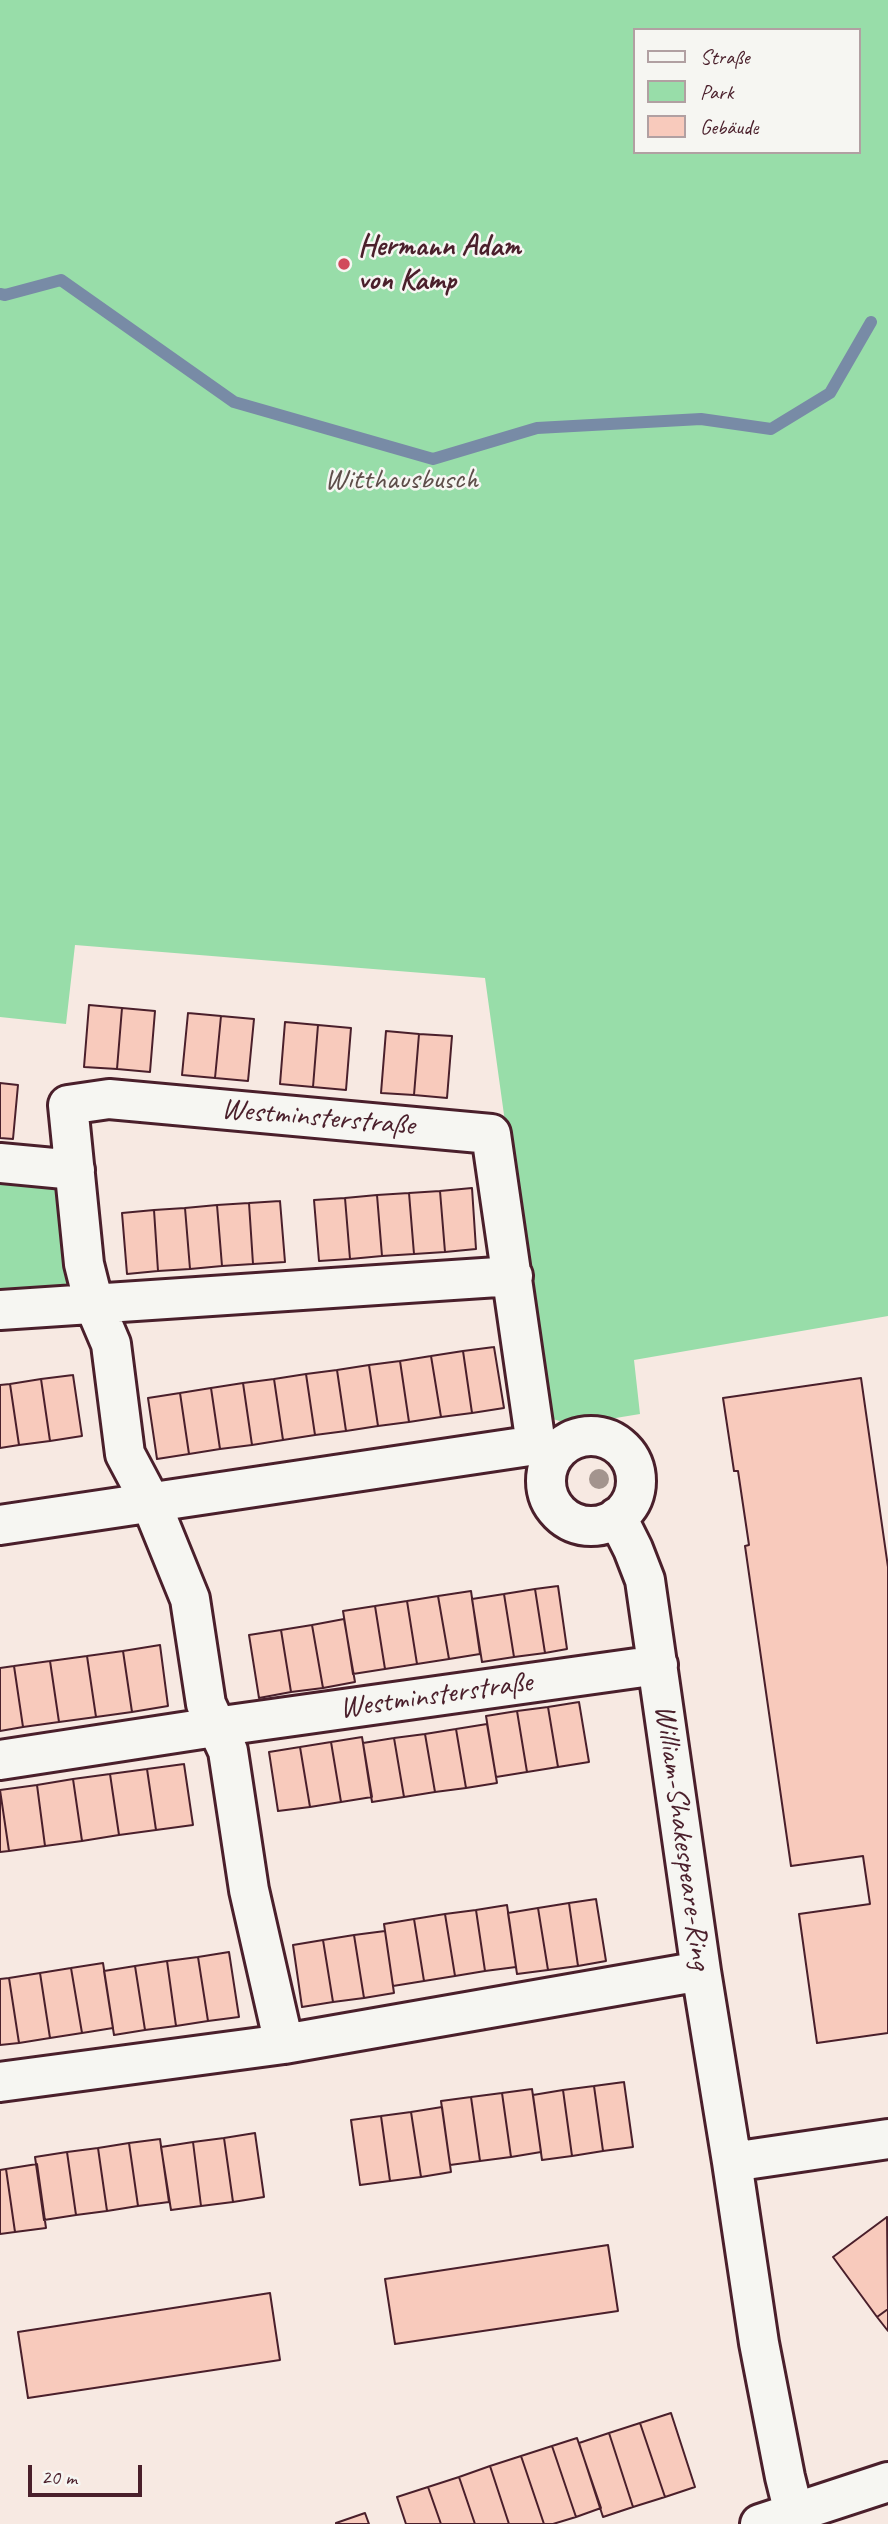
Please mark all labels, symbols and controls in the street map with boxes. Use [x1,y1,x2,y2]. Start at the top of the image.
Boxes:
legend [632,28,860,154]
text: Straße [700,44,750,70]
text: Park [700,79,733,105]
text: Gebäude [700,114,758,140]
place label: Hermann Adam von Kamp [358,229,521,300]
marker: Hermann Adam von Kamp [336,256,352,272]
park label: Witthausbusch [324,462,478,498]
street label: Westminsterstraße [220,1092,416,1144]
street label: Westminsterstraße [337,1665,535,1727]
street label: William-Shakespeare-Ring [646,1703,718,1971]
scale bar [32,2450,145,2494]
text: 20 m [41,2464,77,2490]

